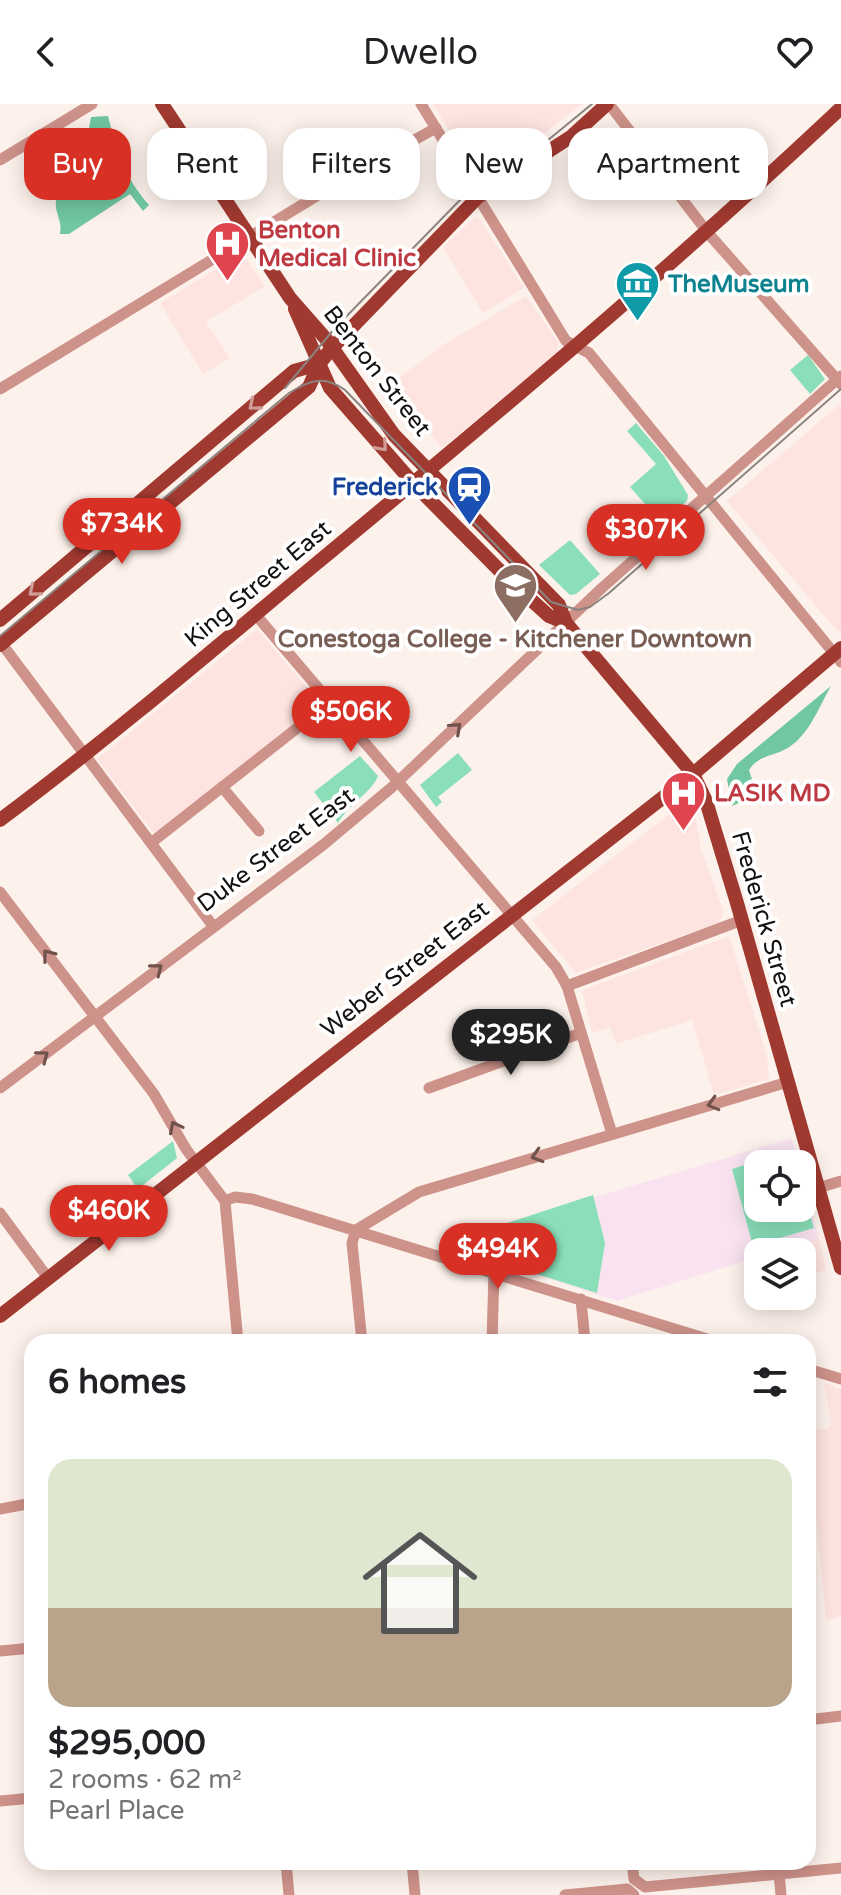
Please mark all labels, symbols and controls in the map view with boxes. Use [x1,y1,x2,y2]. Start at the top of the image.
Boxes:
icon: back [24,30,68,74]
icon: heart [773,30,817,74]
text: Dwello [363,31,478,74]
chip: Buy [24,128,131,200]
chip: Rent [147,128,267,200]
chip: Filters [283,128,420,200]
chip: New [436,128,552,200]
chip: Apartment [568,128,768,200]
place label: Benton Medical Clinic [258,216,416,273]
hospital icon: Benton Medical Clinic [203,220,251,283]
museum icon: TheMuseum [613,260,661,323]
place label: TheMuseum [667,270,810,299]
street label: Benton Street [317,300,437,442]
one-way arrow [249,395,264,410]
one-way arrow [372,437,386,452]
station icon: Frederick [445,463,493,526]
place label: Frederick [332,473,438,502]
pin: $734K [66,498,178,566]
pin: $307K [590,504,702,572]
text: $734K [81,508,163,539]
street label: King Street East [179,514,337,654]
text: $307K [605,514,687,545]
school or university icon: Conestoga College - Kitchener Downtown [491,561,539,624]
one-way arrow [29,581,44,596]
place label: Conestoga College - Kitchener Downtown [278,625,752,654]
pin: $506K [295,686,407,754]
text: $506K [310,696,392,727]
one-way arrow [446,723,461,737]
hospital icon: LASIK MD [659,769,707,832]
place label: LASIK MD [714,779,830,808]
street label: Duke Street East [192,781,360,919]
street label: Frederick Street [725,828,803,1010]
street label: Weber Street East [315,894,495,1044]
one-way arrow [44,949,58,963]
one-way arrow [148,965,163,979]
pin: $295K [455,1009,567,1077]
text: $295K [470,1019,552,1050]
one-way arrow [34,1051,49,1066]
one-way arrow [707,1095,721,1111]
one-way arrow [169,1121,184,1136]
one-way arrow [531,1147,544,1163]
map controls [744,1150,816,1310]
button: locate [744,1150,816,1222]
pin: $460K [53,1185,165,1253]
text: $460K [68,1195,150,1226]
pin: $494K [442,1223,554,1291]
text: $494K [457,1233,539,1264]
button: layers [744,1238,816,1310]
icon: filters [748,1360,792,1404]
text: 6 homes [48,1362,186,1403]
icon: home [348,1511,492,1655]
text: $295,000 [48,1723,206,1764]
text: 2 rooms · 62 m² [48,1764,242,1795]
text: Pearl Place [48,1795,185,1826]

